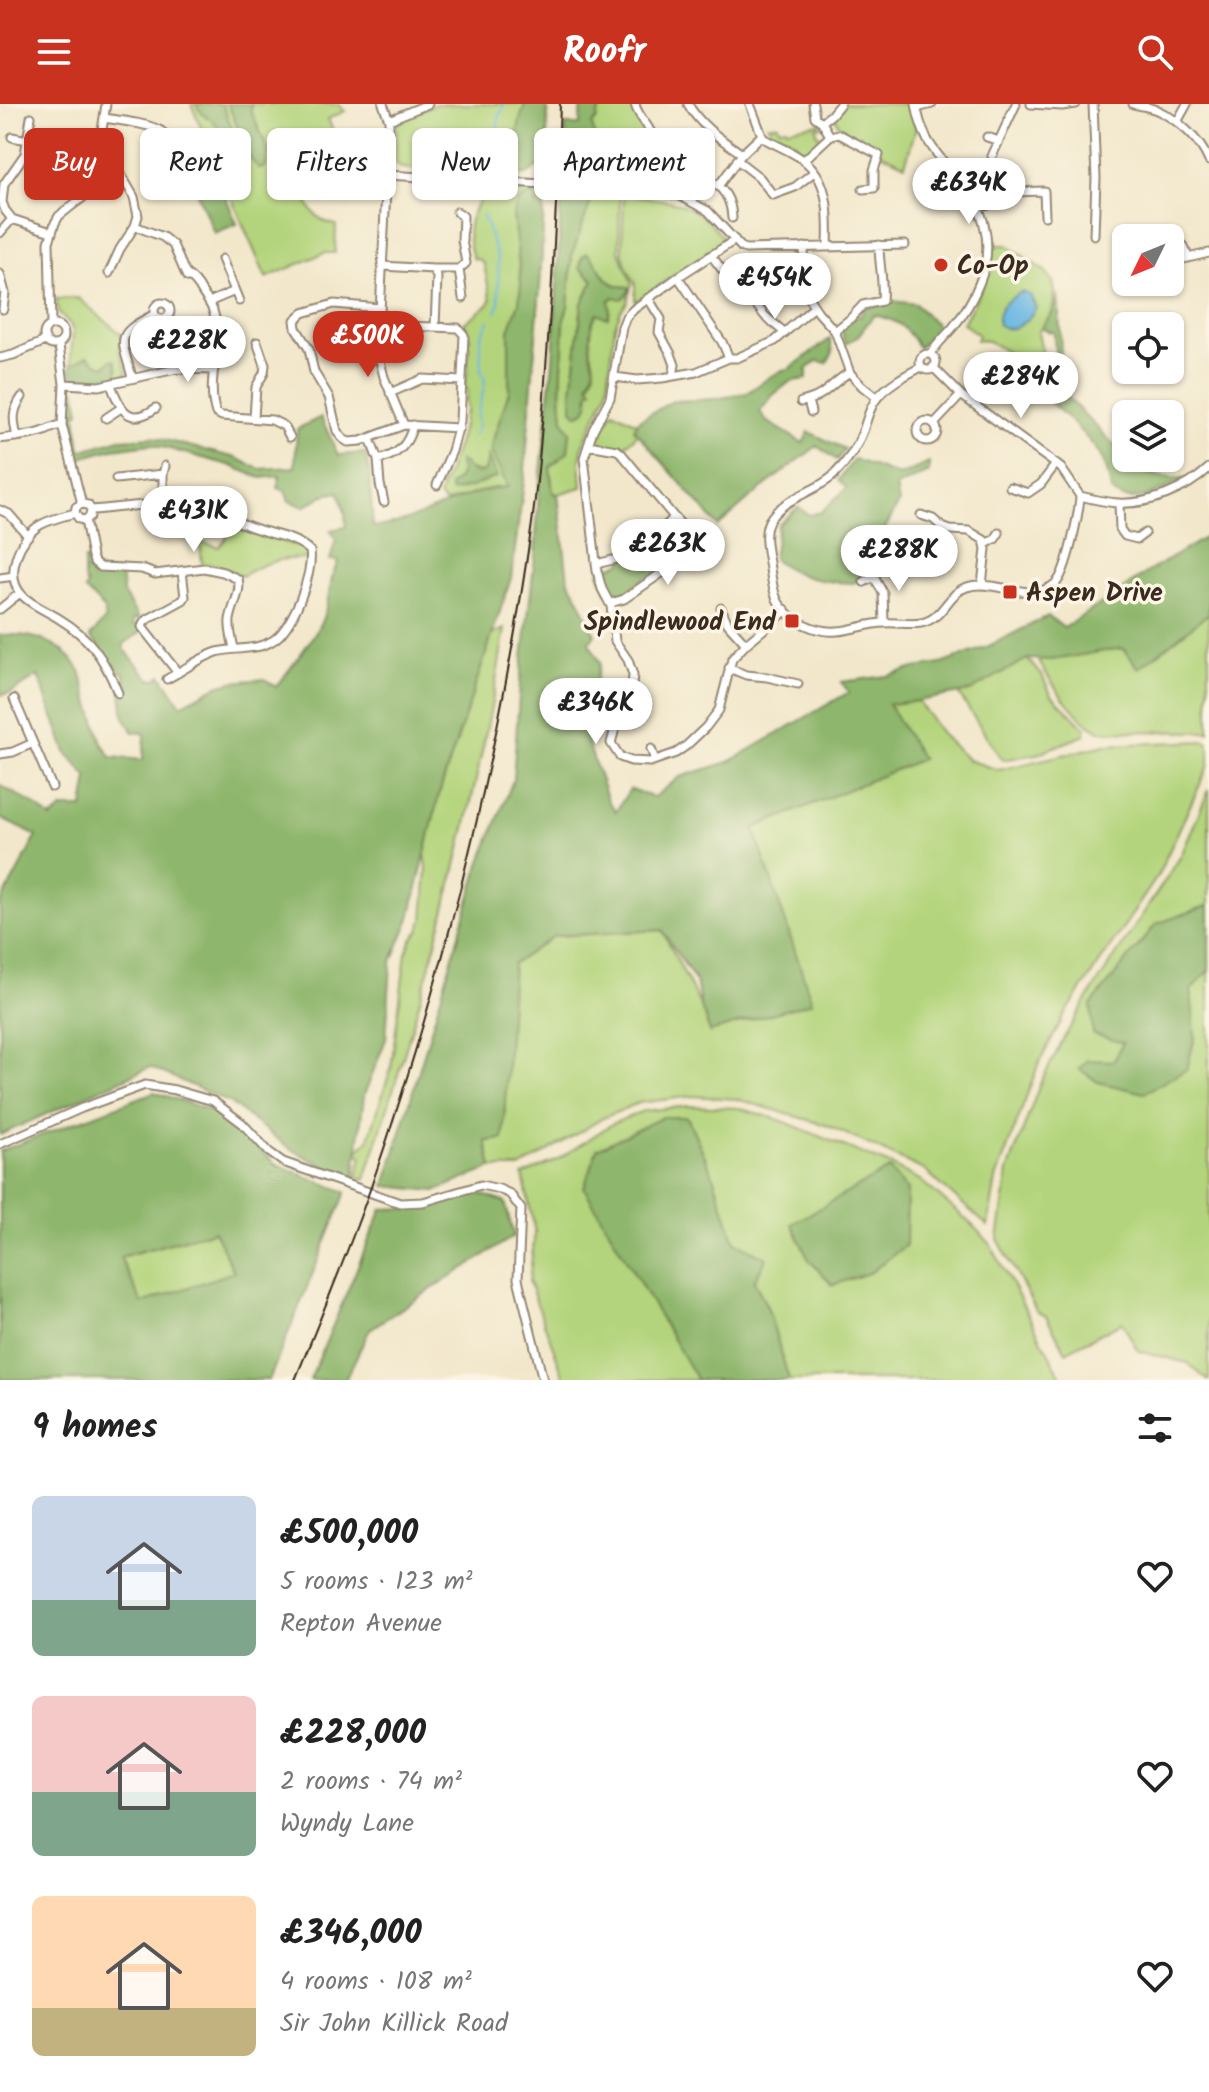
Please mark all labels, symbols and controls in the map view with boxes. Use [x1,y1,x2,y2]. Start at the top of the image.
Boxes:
text: Roofr [563,24,646,81]
icon: menu [32,30,76,74]
icon: search [1133,30,1177,74]
chip: Buy [24,128,124,200]
chip: Rent [140,128,251,200]
chip: Filters [267,128,396,200]
chip: New [412,128,518,200]
chip: Apartment [534,128,715,200]
pin: £634K [913,158,1025,226]
text: £634K [930,163,1008,205]
north arrow [1112,224,1184,296]
map controls [1112,224,1184,472]
place label: Co-Op [957,246,1029,288]
pin: £454K [719,253,831,321]
marker: Co-Op [932,256,950,274]
text: £454K [737,258,813,300]
pin: £500K [312,311,424,379]
button: locate [1112,312,1184,384]
pin: £228K [132,316,244,384]
text: £500K [331,316,405,358]
text: £228K [148,321,228,363]
pin: £284K [965,352,1077,420]
text: £284K [981,357,1061,399]
button: layers [1112,400,1184,472]
pin: £431K [138,486,250,554]
text: £431K [159,491,229,533]
pin: £263K [612,519,724,587]
text: £263K [629,524,707,566]
pin: £288K [843,525,955,593]
text: £288K [859,530,939,572]
place label: Aspen Drive [1026,573,1163,615]
marker: Aspen Drive [1001,583,1019,601]
place label: Spindlewood End [584,602,777,644]
marker: Spindlewood End [783,612,801,630]
pin: £346K [540,678,652,746]
text: £346K [557,683,635,725]
text: 9 homes [32,1401,157,1455]
icon: filters [1133,1406,1177,1450]
text: £500,000 [280,1507,418,1561]
icon: home [96,1528,192,1624]
icon: heart [1133,1554,1177,1598]
text: 5 rooms · 123 m² [280,1561,473,1603]
text: Repton Avenue [280,1603,442,1645]
text: £228,000 [280,1707,426,1761]
icon: home [96,1728,192,1824]
icon: heart [1133,1754,1177,1798]
text: 2 rooms · 74 m² [280,1761,462,1803]
text: Wyndy Lane [280,1803,414,1845]
text: £346,000 [280,1907,422,1961]
icon: home [96,1928,192,2024]
icon: heart [1133,1954,1177,1998]
text: 4 rooms · 108 m² [280,1961,472,2003]
text: Sir John Killick Road [280,2003,508,2045]

